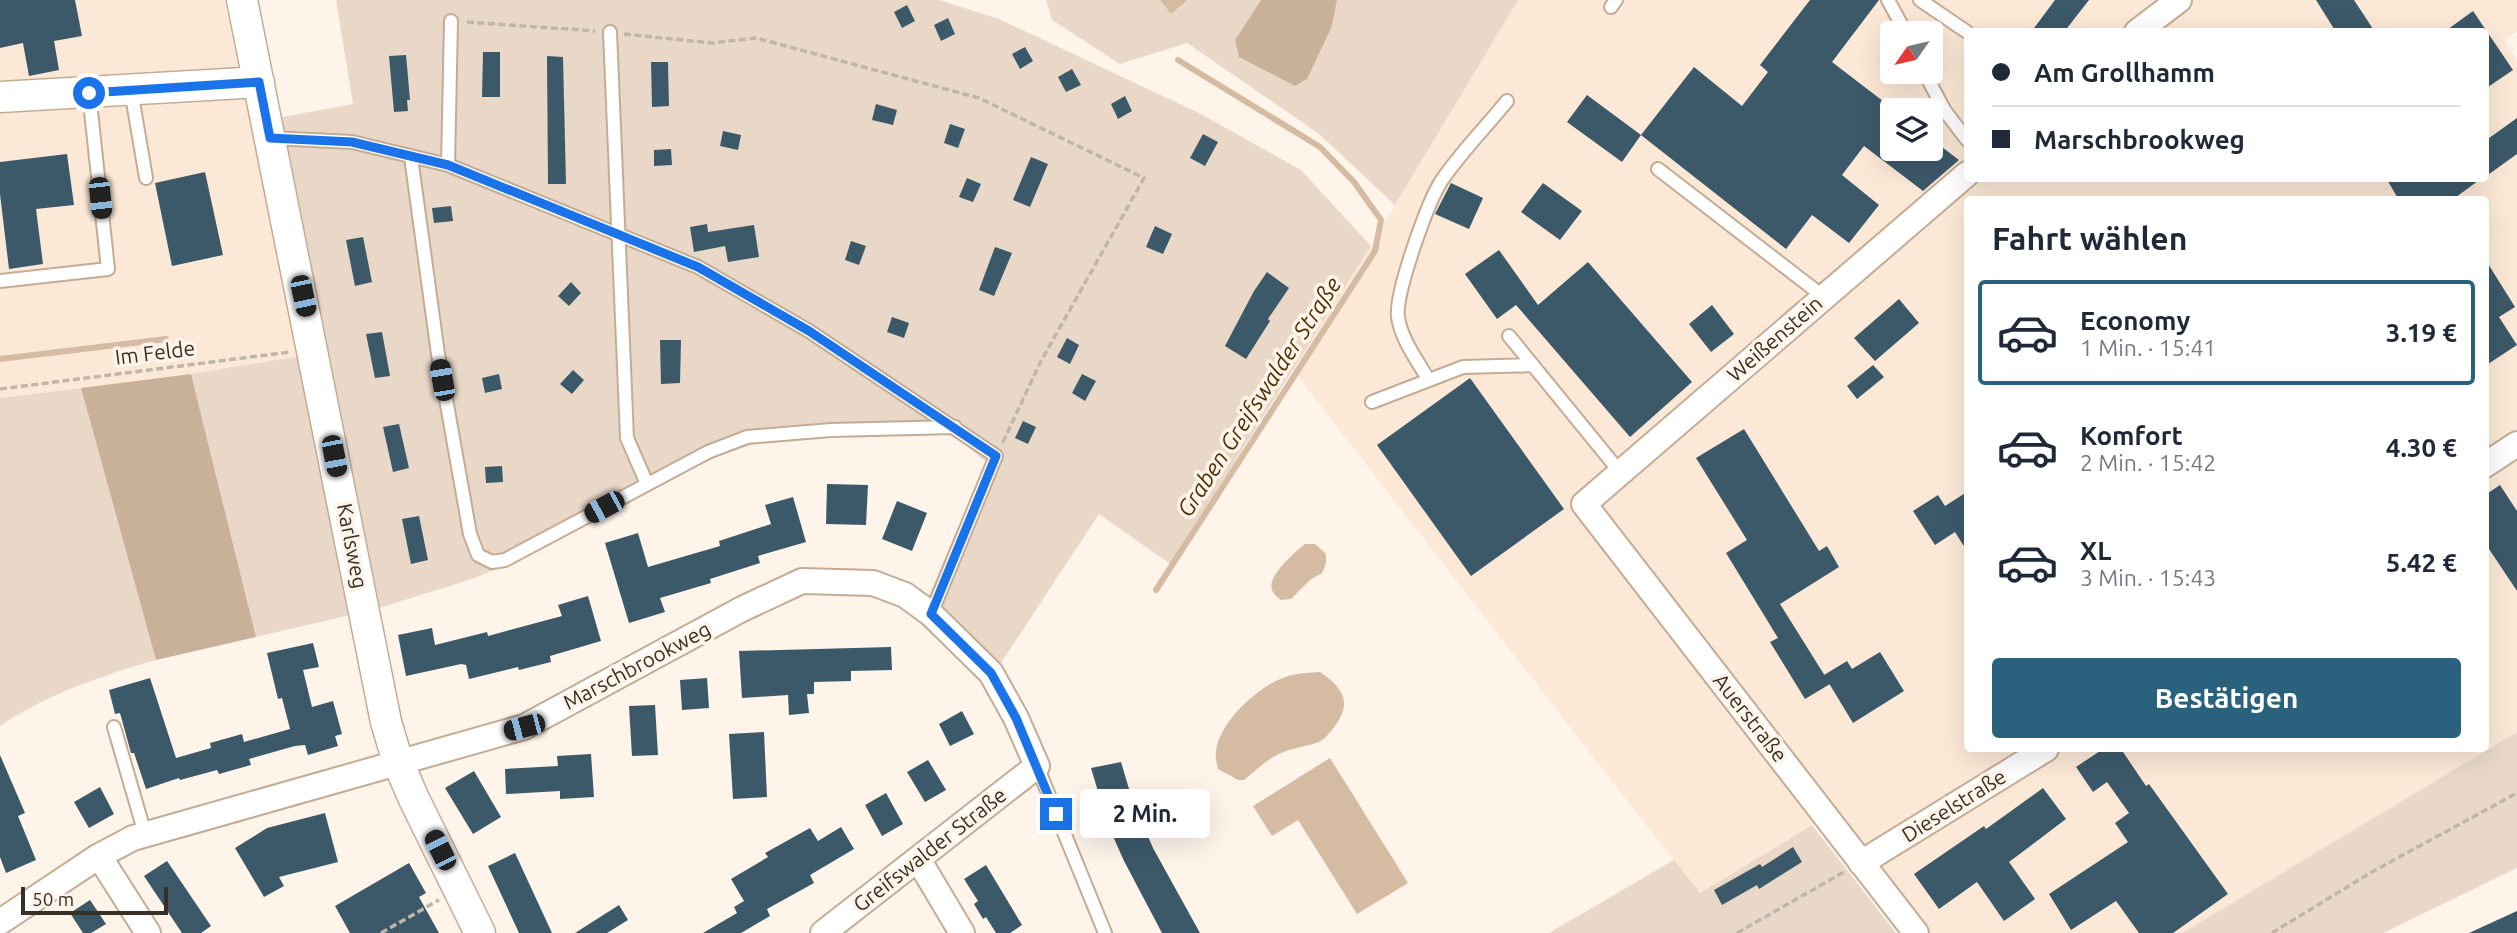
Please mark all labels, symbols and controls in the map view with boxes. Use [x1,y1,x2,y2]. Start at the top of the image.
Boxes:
north arrow [1880,21,1942,84]
map controls [1880,21,1943,161]
text: Am Grollhamm [2034,58,2215,87]
route start [73,77,105,109]
button: layers [1880,98,1943,161]
text: Marschbrookweg [2034,125,2245,154]
car [88,176,113,220]
text: Fahrt wählen [1992,220,2187,256]
water label: Graben Greifswalder Straße [1172,272,1346,522]
car [289,273,318,319]
street label: Weißenstein [1722,290,1827,386]
icon: car [1996,301,2059,364]
text: Economy [2080,306,2190,335]
text: 3.19 € [2386,318,2457,347]
street label: Im Felde [114,335,196,369]
text: 1 Min. · 15:41 [2080,335,2216,360]
car [429,357,456,403]
icon: car [1996,416,2059,479]
text: Komfort [2080,421,2183,450]
car [320,433,349,479]
text: 4.30 € [2386,433,2457,462]
text: 2 Min. · 15:42 [2080,450,2216,475]
car [581,488,628,526]
street label: Karlsweg [333,501,373,590]
icon: car [1996,531,2059,594]
text: XL [2080,536,2111,565]
text: 5.42 € [2386,548,2457,577]
text: 3 Min. · 15:43 [2080,565,2216,590]
street label: Marschbrookweg [559,616,714,714]
button: Bestätigen [1992,658,2461,738]
street label: Auerstraße [1709,668,1793,766]
car [501,711,548,743]
street label: Dieselstraße [1897,764,2010,847]
street label: Greifswalder Straße [848,782,1011,916]
callout: 2 Min. [1080,790,1210,838]
route end [1040,798,1072,830]
text: 2 Min. [1113,801,1177,826]
car [422,827,459,873]
scale bar [21,884,168,916]
text: 50 m [32,888,74,910]

